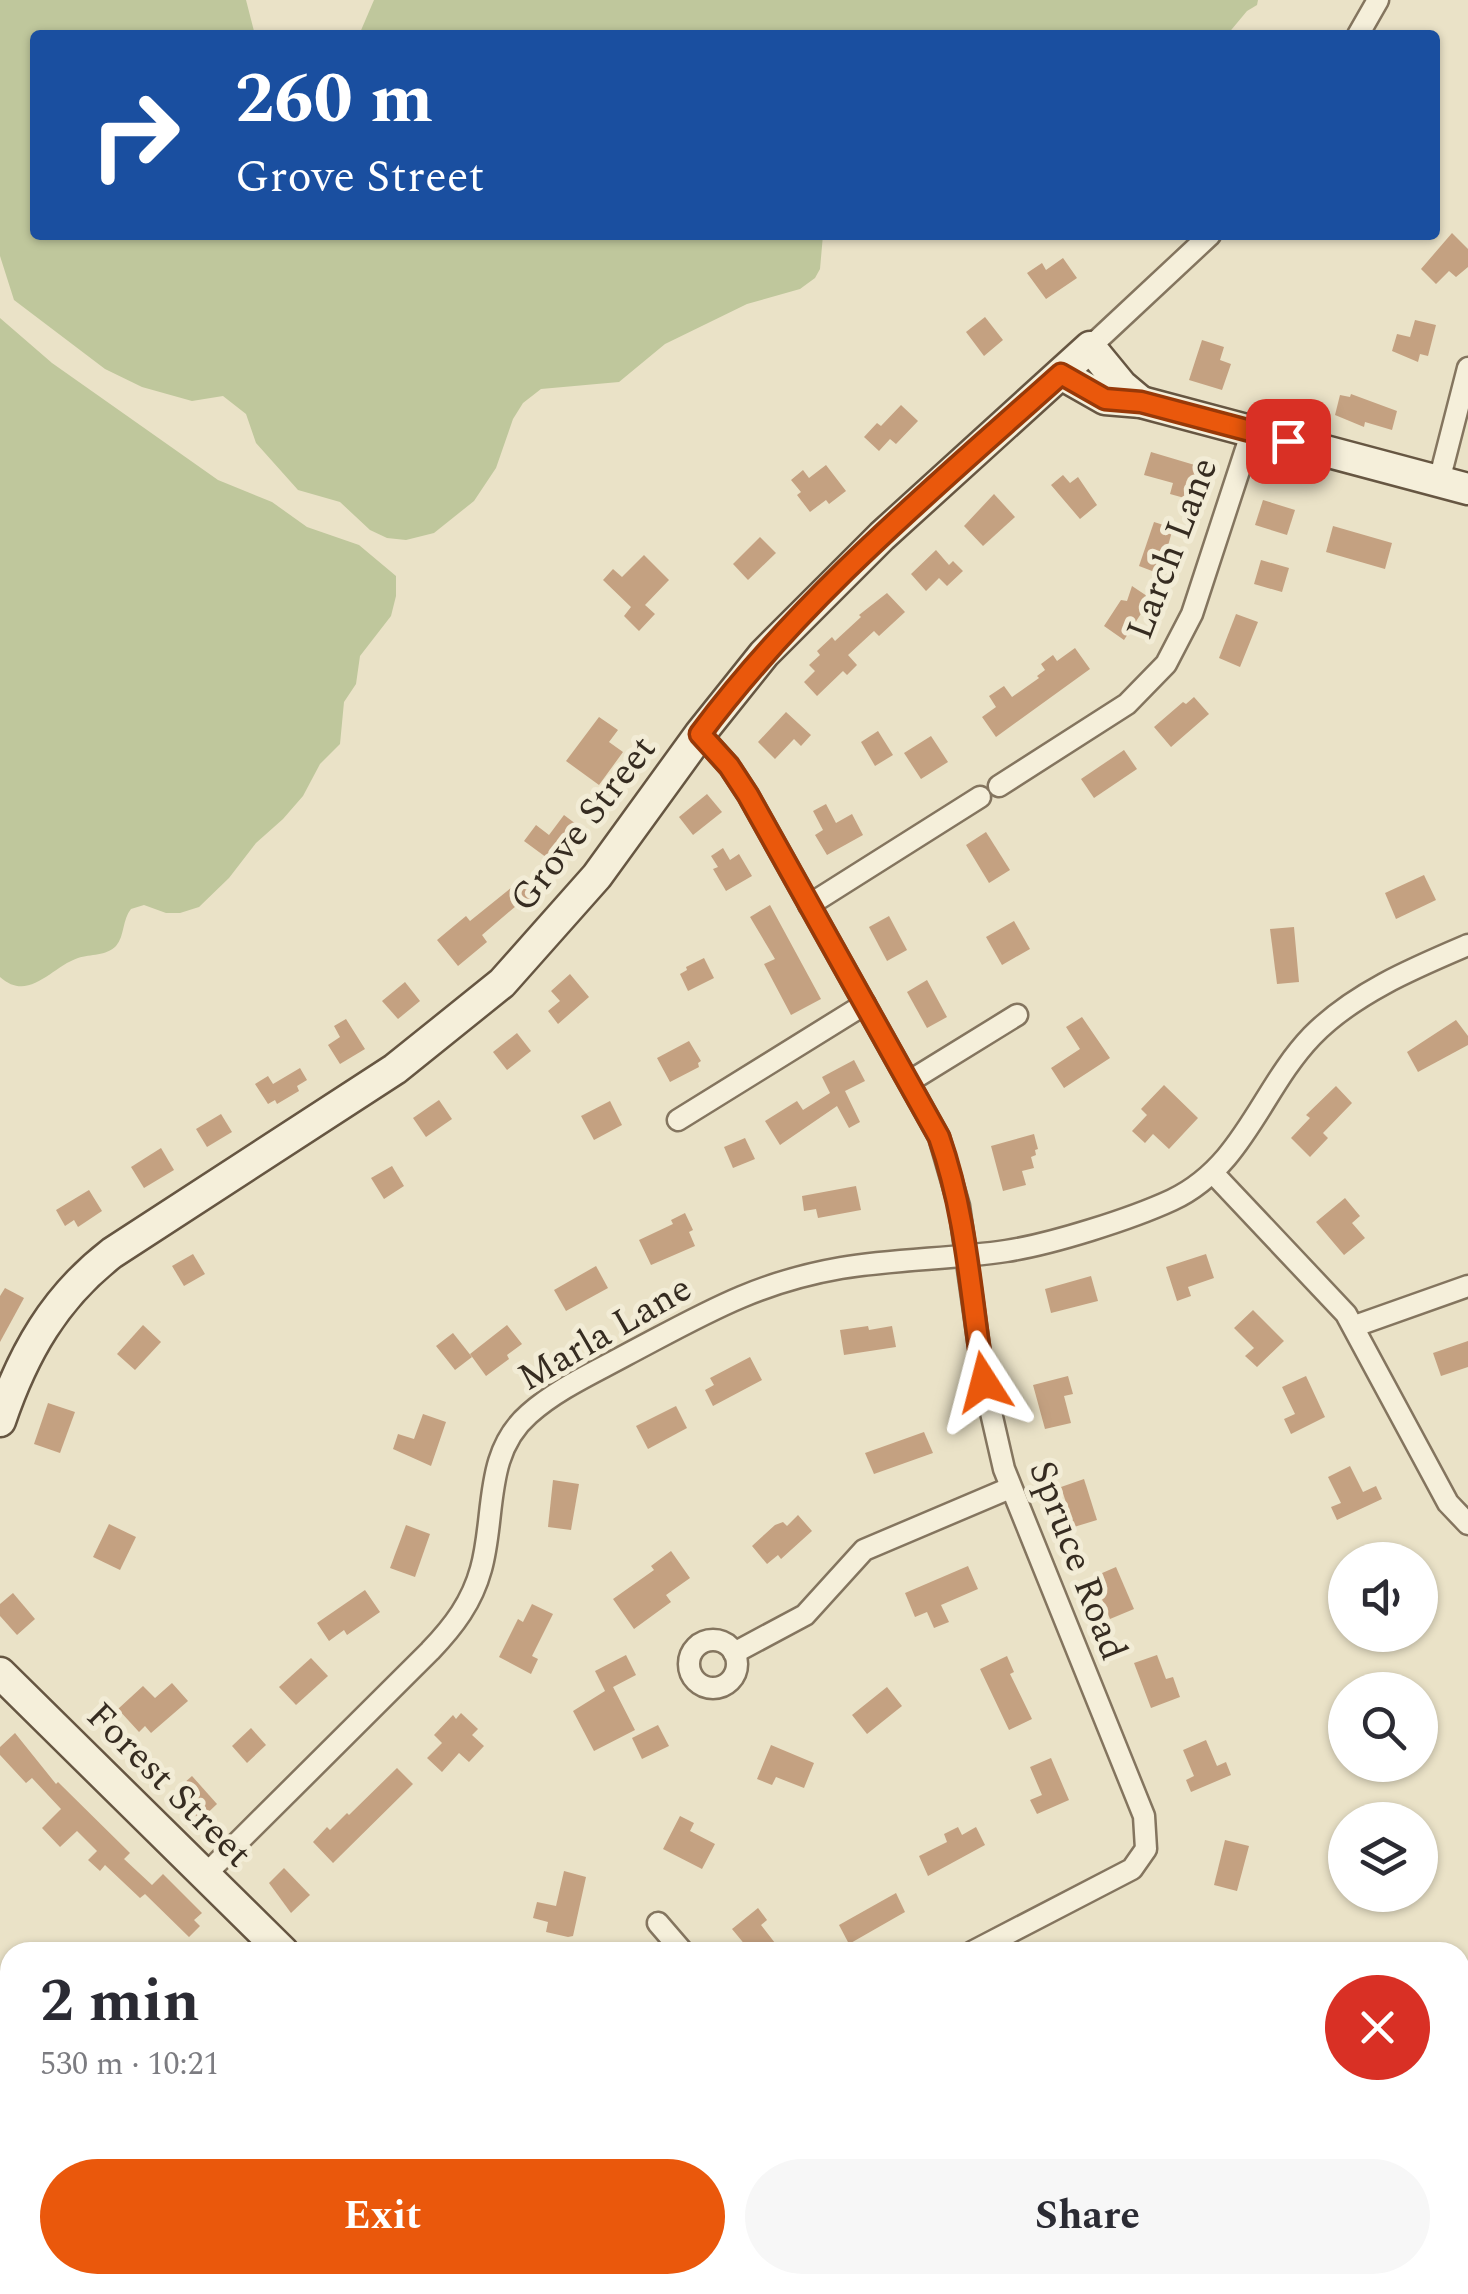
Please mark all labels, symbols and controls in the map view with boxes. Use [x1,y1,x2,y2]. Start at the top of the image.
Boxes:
text: 260 m [235,47,433,153]
icon: right [70,70,200,200]
text: Grove Street [235,143,484,212]
pin [1246,399,1331,484]
icon: arrive [1261,414,1316,469]
street label: Larch Lane [1112,449,1234,648]
street label: Grove Street [496,723,671,925]
street label: Marla Lane [507,1260,703,1407]
position arrow [932,1330,1036,1434]
street label: Spruce Road [1012,1452,1142,1669]
map controls [1328,1542,1438,1912]
button: sound [1328,1542,1438,1652]
button: search [1328,1672,1438,1782]
street label: Forest Street [72,1689,265,1882]
button: layers [1328,1802,1438,1912]
text: 2 min [40,1956,200,2048]
button: close [1325,1975,1430,2080]
text: 530 m · 10:21 [40,2040,220,2089]
button: Exit [40,2159,725,2274]
button: Share [745,2159,1430,2274]

